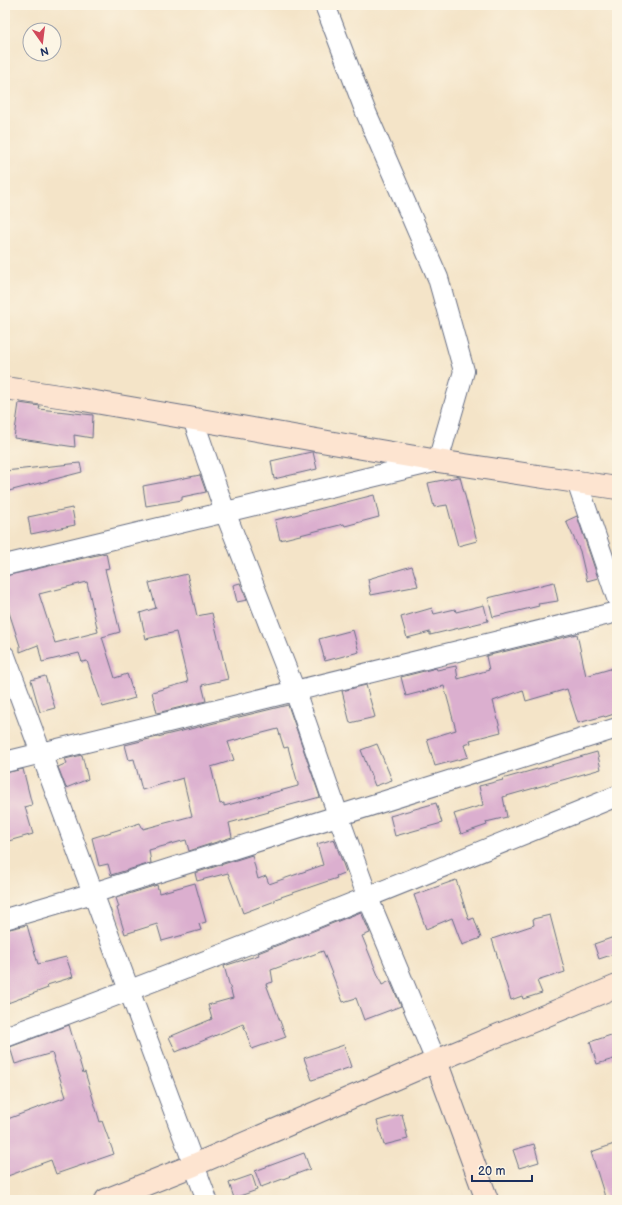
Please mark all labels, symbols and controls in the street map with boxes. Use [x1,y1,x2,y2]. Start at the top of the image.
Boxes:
north arrow [22,22,62,62]
text: N [39,44,50,59]
scale bar [472,1157,532,1183]
text: 20 m [478,1164,505,1179]

